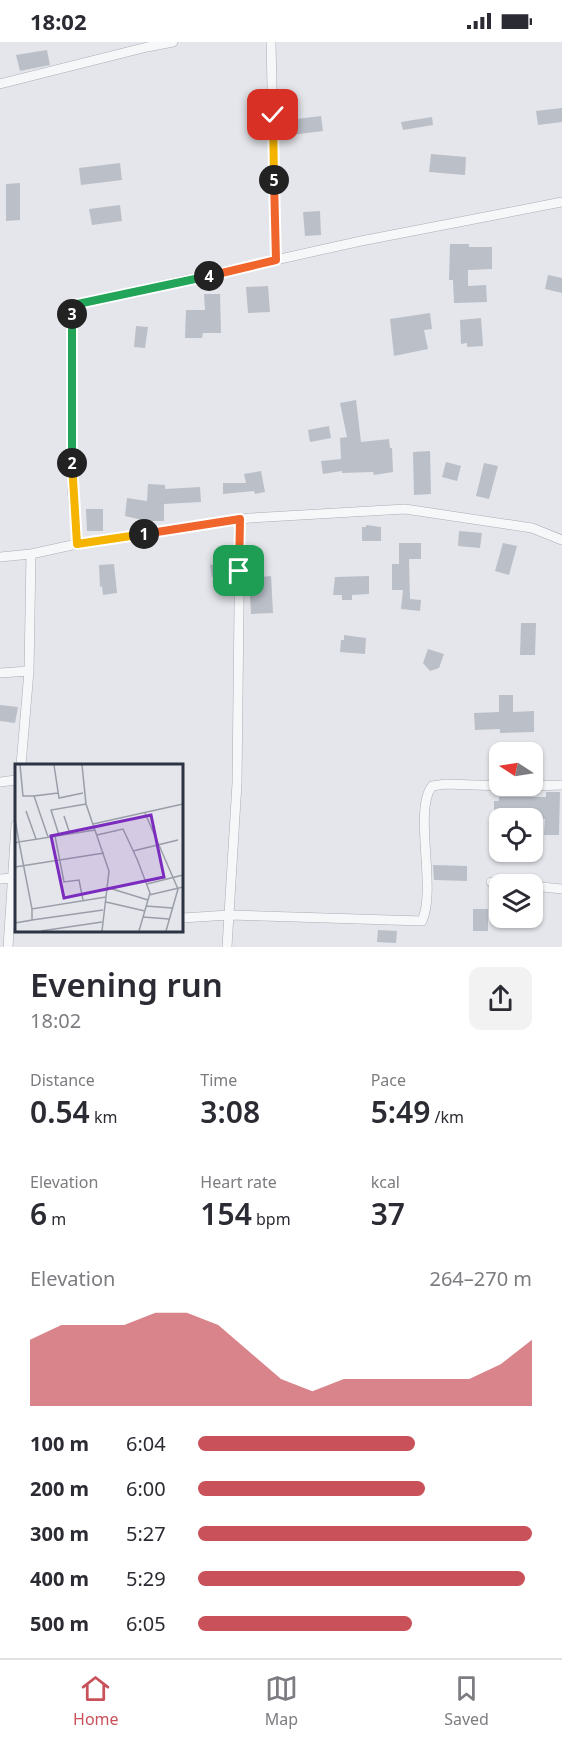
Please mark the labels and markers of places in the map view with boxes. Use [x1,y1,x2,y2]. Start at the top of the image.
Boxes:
pin [247,89,298,140]
pin: 5 [259,165,289,195]
pin: 4 [194,261,224,291]
pin: 3 [57,299,87,329]
pin: 2 [57,448,87,478]
pin: 1 [129,519,159,549]
pin [213,545,264,596]

